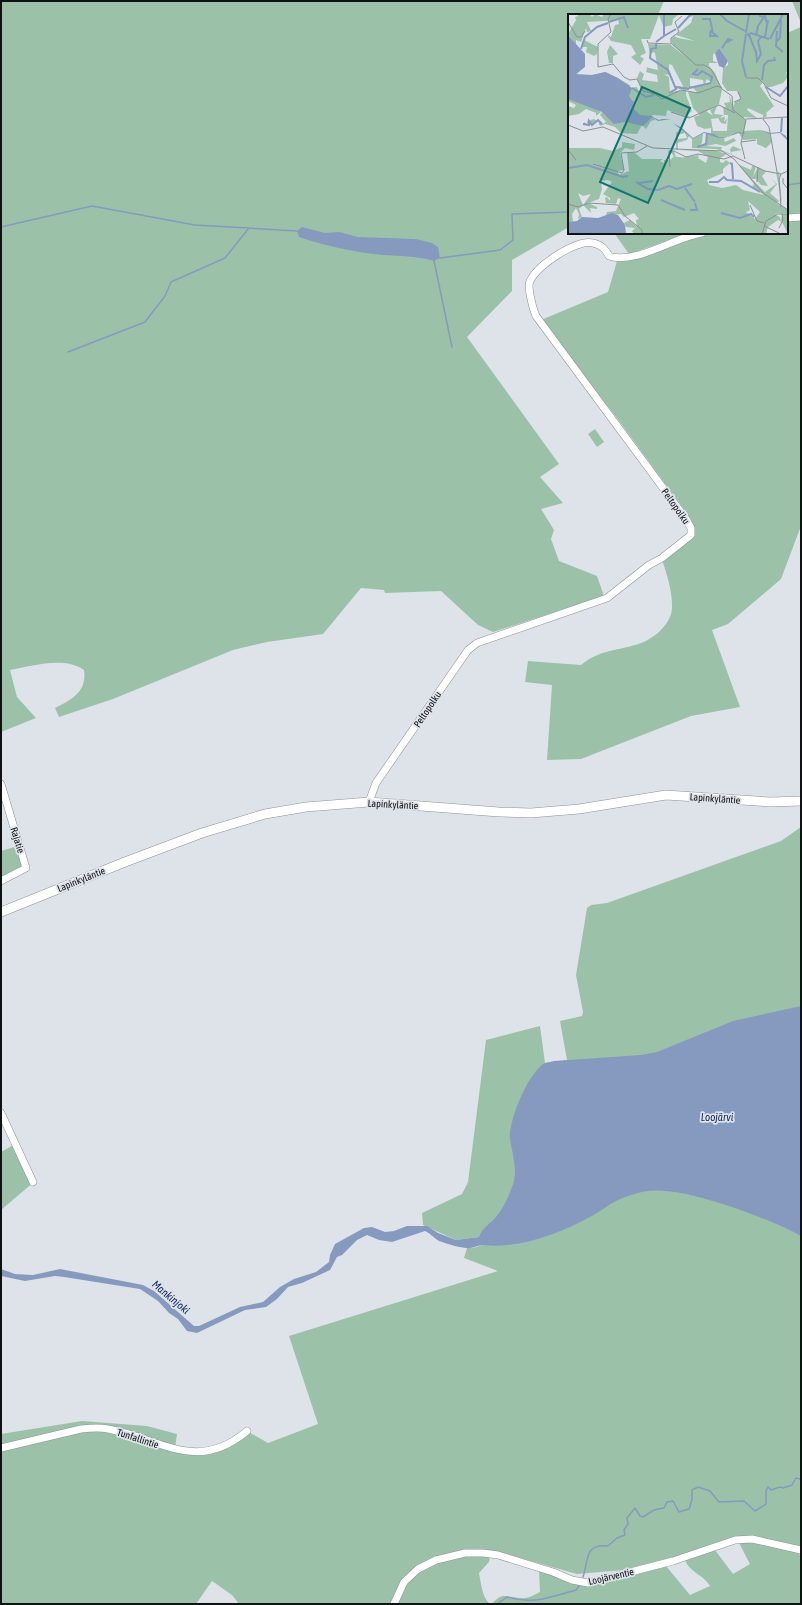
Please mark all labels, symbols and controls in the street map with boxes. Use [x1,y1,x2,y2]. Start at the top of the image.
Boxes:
inset map [568,14,788,234]
street label: Peltopolku [659,486,692,526]
street label: Peltopolku [411,689,443,729]
street label: Lapinkyläntie [689,791,741,806]
street label: Lapinkyläntie [367,798,419,811]
street label: Rajatie [8,826,27,855]
street label: Lapinkyläntie [56,865,107,894]
water label: Loojärvi [701,1111,734,1123]
water label: Mankinjoki [150,1278,192,1316]
street label: Tunfallintie [116,1427,160,1451]
street label: Loojärventie [587,1566,635,1587]

